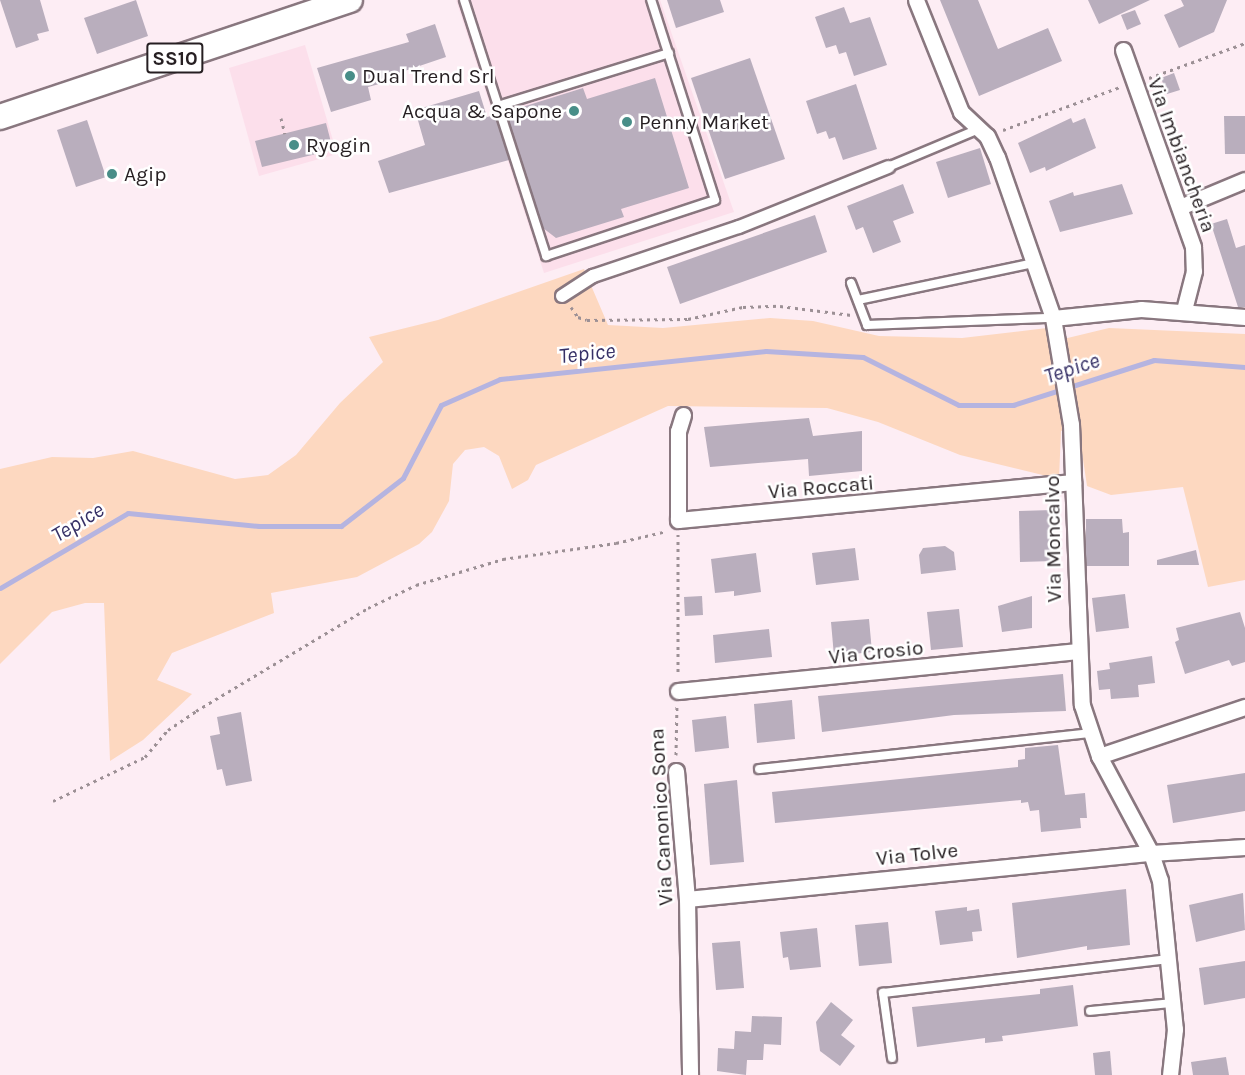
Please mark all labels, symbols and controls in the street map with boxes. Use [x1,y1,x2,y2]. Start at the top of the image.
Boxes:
road number: SS10 [145,41,205,75]
place label: Dual Trend Srl [362,63,495,89]
marker: Dual Trend Srl [343,69,357,83]
street label: Via Imbiancheria [1142,74,1222,236]
place label: Acqua & Sapone [402,98,562,124]
marker: Acqua & Sapone [567,104,581,118]
place label: Penny Market [639,109,769,135]
marker: Penny Market [620,115,634,129]
place label: Ryogin [306,132,371,158]
marker: Ryogin [287,138,301,152]
place label: Agip [124,161,166,187]
marker: Agip [105,167,119,181]
water label: Tepice [557,338,617,370]
water label: Tepice [1041,348,1103,390]
street label: Via Roccati [767,470,875,504]
street label: Via Moncalvo [1039,475,1067,603]
water label: Tepice [47,497,109,549]
street label: Via Crosio [827,634,925,670]
street label: Via Canonico Sona [644,728,678,906]
street label: Via Tolve [875,837,959,871]

